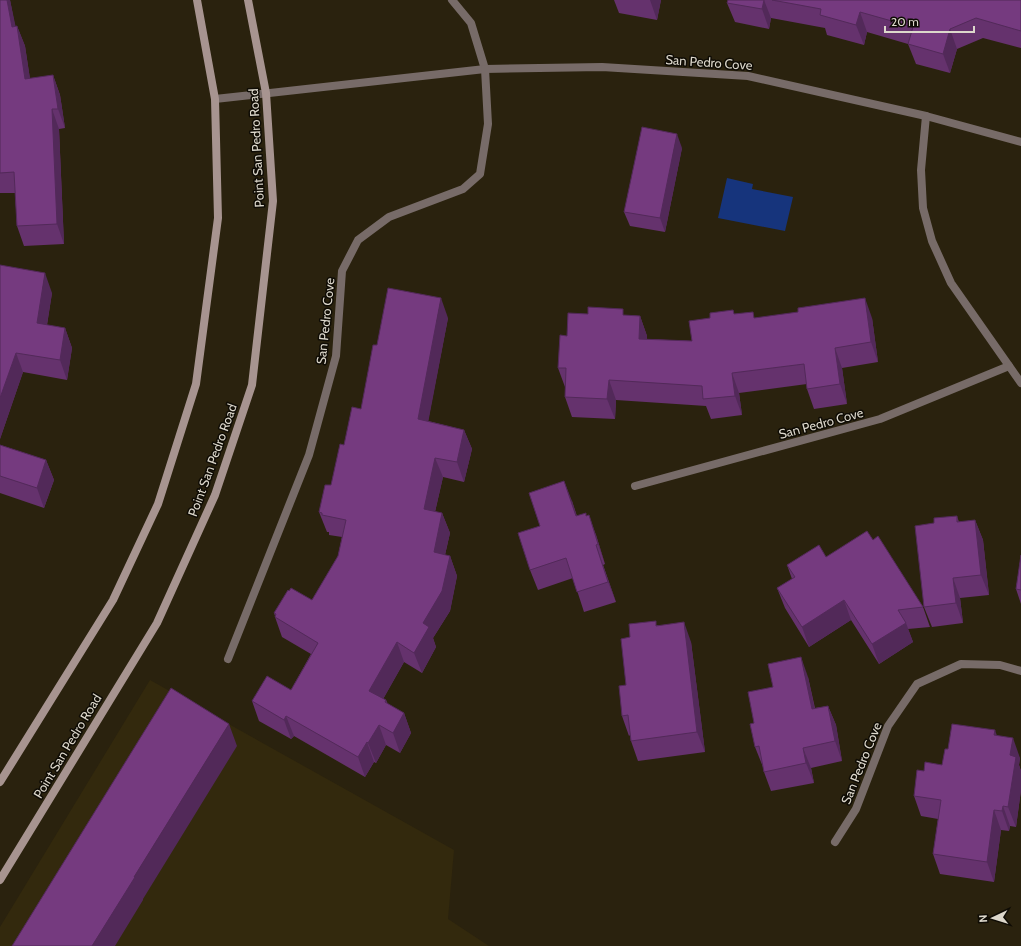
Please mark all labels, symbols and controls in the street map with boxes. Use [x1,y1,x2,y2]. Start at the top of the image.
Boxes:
scale bar [885,8,974,34]
text: 20 m [891,14,919,29]
street label: San Pedro Cove [665,51,753,73]
street label: Point San Pedro Road [245,88,267,208]
street label: San Pedro Cove [312,277,338,365]
street label: Point San Pedro Road [184,401,240,519]
street label: San Pedro Cove [777,404,865,442]
street label: Point San Pedro Road [29,691,105,801]
street label: San Pedro Cove [837,719,885,806]
north arrow [973,898,1013,938]
text: N [976,914,990,923]

